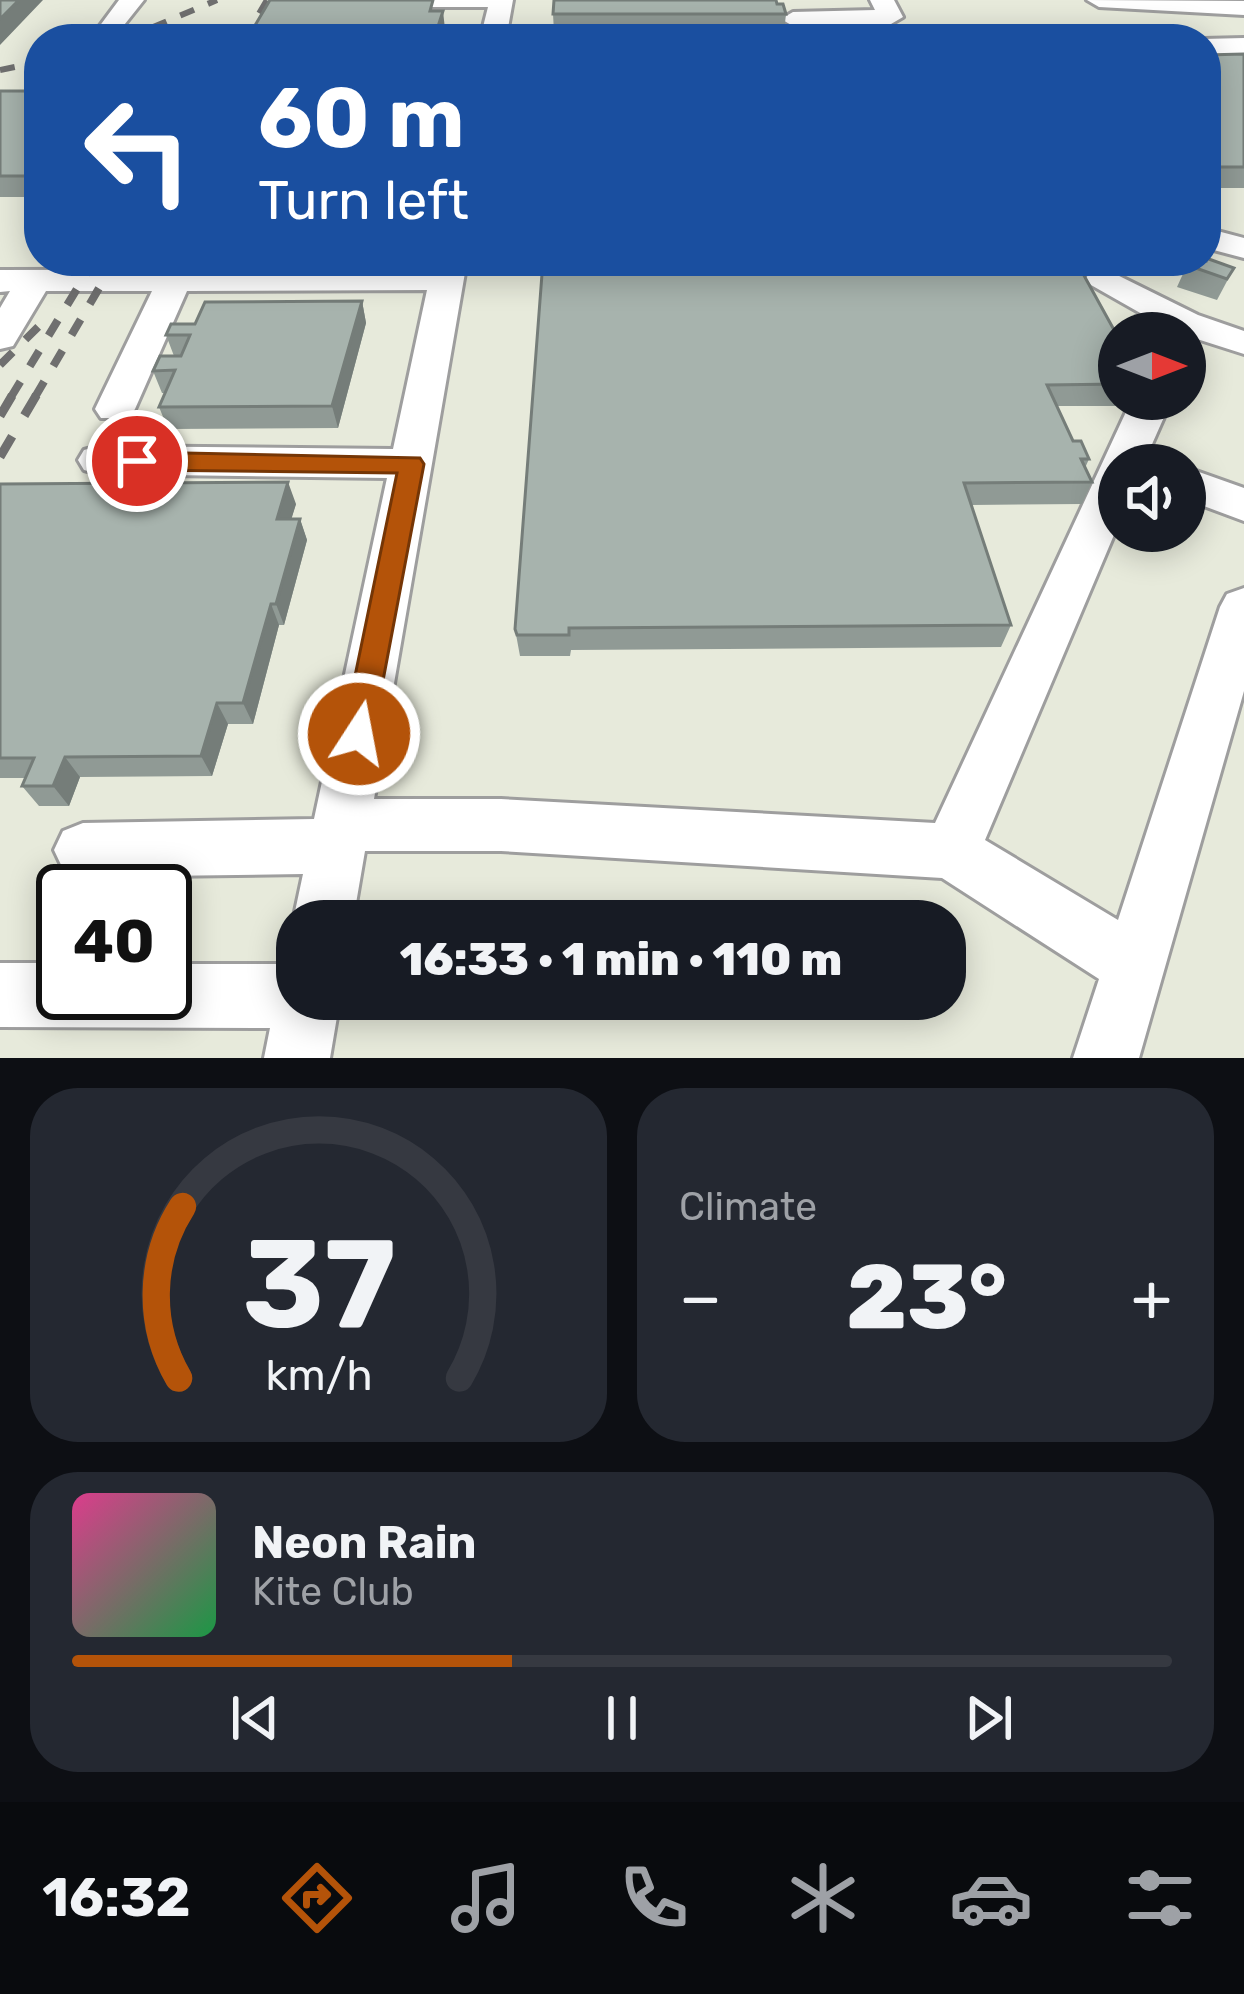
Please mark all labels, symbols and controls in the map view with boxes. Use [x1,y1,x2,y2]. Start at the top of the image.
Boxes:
text: 60 m [258,68,465,168]
icon: left [60,72,216,228]
text: Turn left [258,169,469,233]
north arrow [1098,312,1206,420]
map controls [1098,312,1206,552]
pin [86,410,188,512]
icon: arrive [104,428,170,494]
button: sound [1098,444,1206,552]
position arrow [296,671,422,797]
speed limit sign: 40 [36,864,192,1020]
text: 16:33 · 1 min · 110 m [400,933,842,986]
text: Climate [679,1184,817,1230]
text: 37 [242,1210,395,1358]
text: 23° [846,1244,1007,1351]
text: − [679,1258,722,1337]
text: + [1131,1258,1172,1337]
text: km/h [265,1350,372,1401]
text: Neon Rain [252,1516,477,1569]
text: Kite Club [252,1569,414,1615]
icon: previous [222,1685,288,1751]
icon: pause [589,1685,655,1751]
icon: next [956,1685,1022,1751]
icon: directions [275,1856,359,1940]
icon: music [444,1856,528,1940]
icon: phone [612,1856,696,1940]
icon: climate [781,1856,865,1940]
icon: car [949,1856,1033,1940]
icon: filters [1118,1856,1202,1940]
text: 16:32 [42,1866,191,1930]

